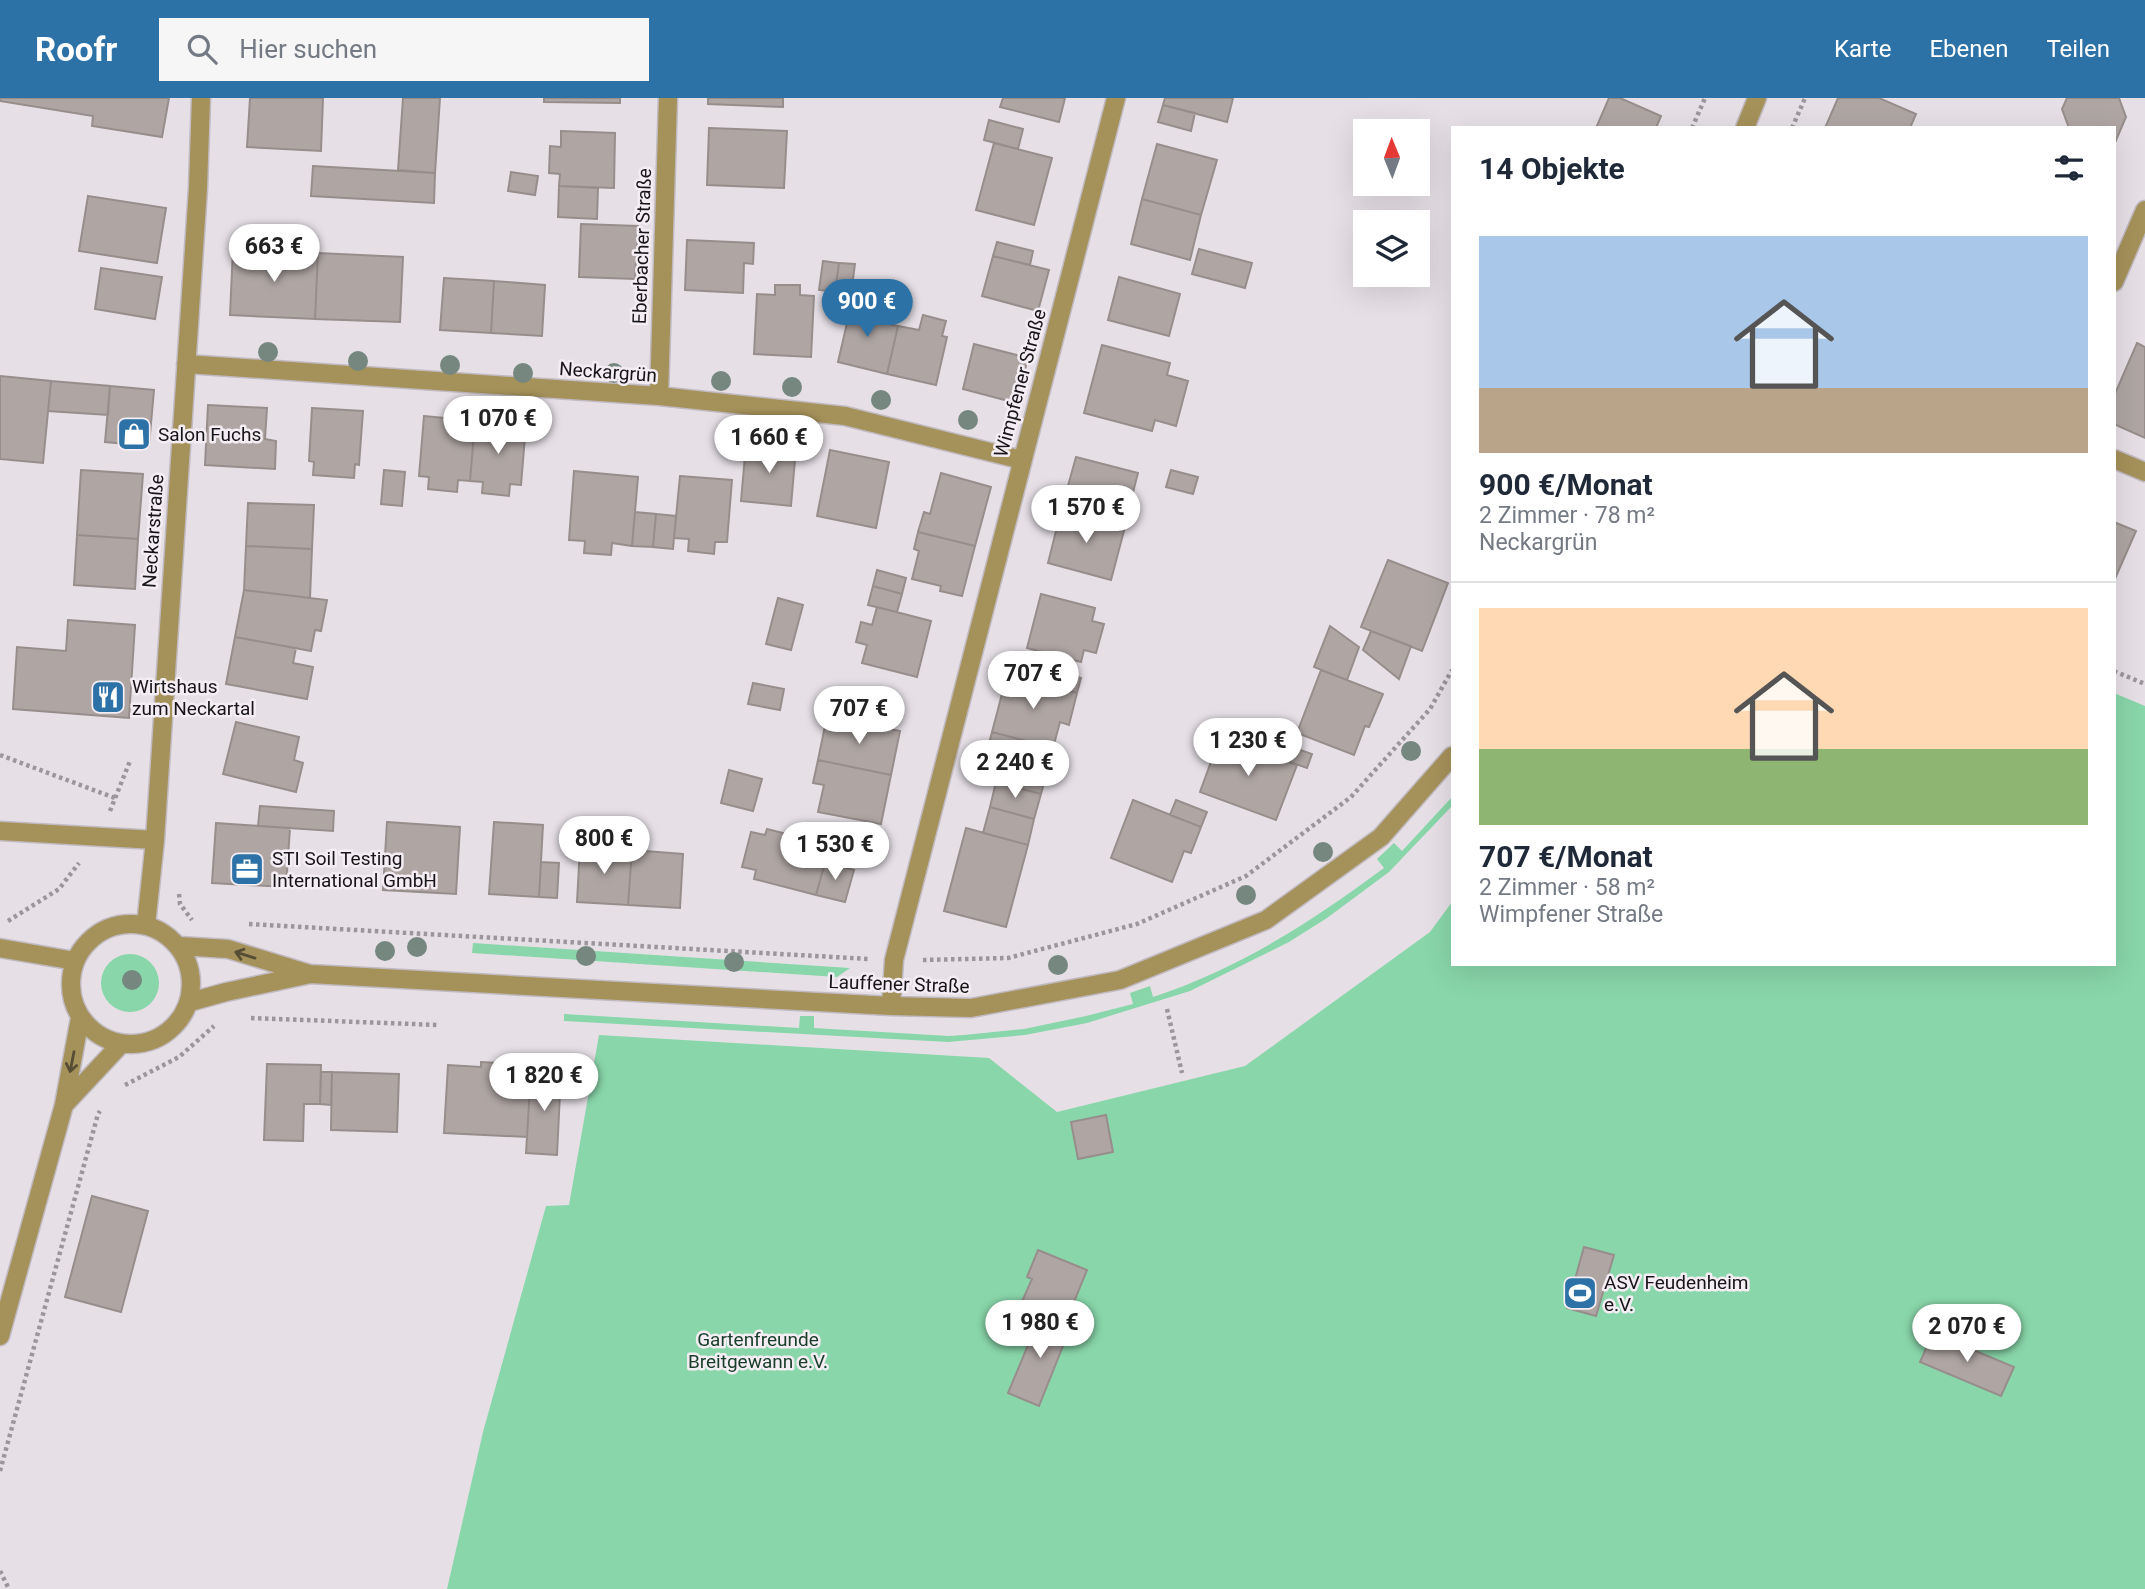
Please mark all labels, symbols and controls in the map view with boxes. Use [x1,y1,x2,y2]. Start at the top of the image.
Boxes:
search box [159,18,649,81]
text: Roofr [35,30,117,69]
icon: search [183,30,221,68]
text: Hier suchen [239,34,377,64]
text: Karte [1834,35,1891,63]
text: Ebenen [1929,35,2008,63]
text: Teilen [2046,35,2110,63]
north arrow [1353,119,1430,196]
map controls [1353,119,1430,287]
icon: filters [2050,149,2088,187]
text: 14 Objekte [1479,151,1625,186]
street label: Eberbacher Straße [628,168,656,324]
button: layers [1353,210,1430,287]
pin: 663 € [225,225,323,284]
text: 663 € [245,233,303,260]
pin: 900 € [818,280,916,339]
icon: home [1721,281,1847,407]
text: 900 € [838,288,896,315]
street label: Wimpfener Straße [989,306,1051,460]
street label: Neckargrün [558,357,658,387]
pin: 1 070 € [433,396,563,456]
text: 1 070 € [459,405,537,432]
shop icon: Salon Fuchs [115,415,153,453]
pin: 1 660 € [704,416,834,475]
place label: Salon Fuchs [158,423,261,446]
text: 1 660 € [730,424,808,451]
text: 900 €/Monat [1479,467,1653,502]
street label: Neckarstraße [138,473,168,589]
pin: 1 570 € [1021,486,1151,545]
text: 1 570 € [1047,494,1125,521]
text: 2 Zimmer · 78 m² [1479,502,1655,529]
text: Neckargrün [1479,529,1597,556]
pin: 707 € [984,652,1082,711]
icon: home [1721,653,1847,779]
text: 707 € [1004,660,1062,687]
place label: Wirtshaus zum Neckartal [132,675,255,720]
restaurant icon: Wirtshaus zum Neckartal [89,678,127,716]
pin: 707 € [810,686,908,746]
text: 707 € [830,695,888,722]
pin: 1 230 € [1183,718,1313,778]
text: 1 230 € [1209,727,1287,754]
pin: 2 240 € [950,740,1080,800]
text: 2 240 € [976,749,1054,776]
pin: 800 € [555,816,653,876]
pin: 1 530 € [770,822,900,882]
text: 800 € [575,825,633,852]
text: 1 530 € [796,831,874,858]
text: 707 €/Monat [1479,839,1653,874]
place label: STI Soil Testing International GmbH [272,847,437,892]
office icon: STI Soil Testing International GmbH [228,850,266,888]
text: 2 Zimmer · 58 m² [1479,874,1655,901]
text: Wimpfener Straße [1479,901,1663,928]
one-way arrow [234,947,256,960]
street label: Lauffener Straße [828,970,970,998]
one-way arrow [65,1050,78,1073]
pin: 1 820 € [479,1054,609,1113]
text: 1 820 € [505,1062,583,1089]
place label: ASV Feudenheim e.V. [1604,1271,1748,1316]
sports icon: ASV Feudenheim e.V. [1561,1274,1599,1312]
pin: 1 980 € [975,1300,1105,1360]
pin: 2 070 € [1902,1304,2032,1364]
text: 1 980 € [1001,1309,1079,1336]
text: 2 070 € [1928,1313,2006,1340]
park label: Gartenfreunde Breitgewann e.V. [688,1328,828,1373]

